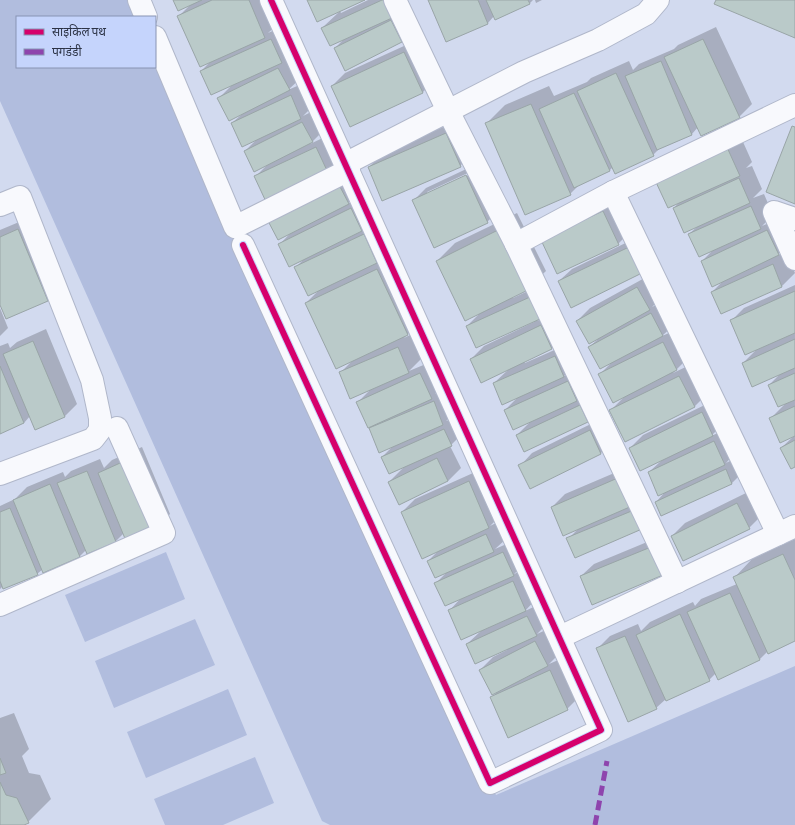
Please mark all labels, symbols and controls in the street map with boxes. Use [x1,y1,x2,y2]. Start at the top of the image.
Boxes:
legend [16,16,156,68]
text: साइकिल पथ [52,24,106,39]
text: पगडंडी [52,44,82,58]

